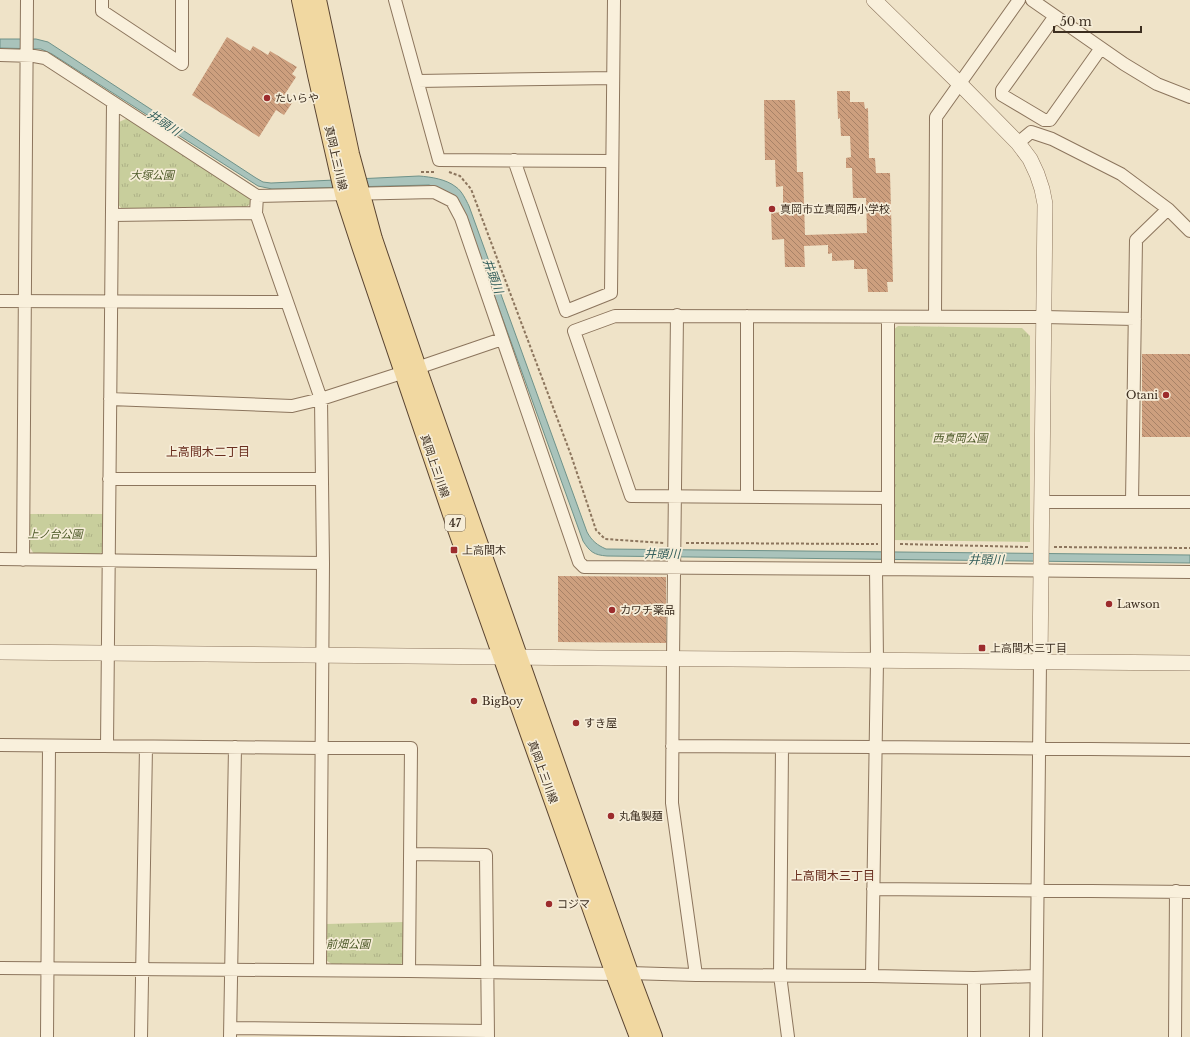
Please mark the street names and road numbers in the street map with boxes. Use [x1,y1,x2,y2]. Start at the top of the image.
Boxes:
street label: 真岡上三川線 [322,124,350,192]
street label: 真岡上三川線 [418,433,452,499]
road number: 47 [445,515,465,531]
street label: 真岡上三川線 [525,739,561,805]

